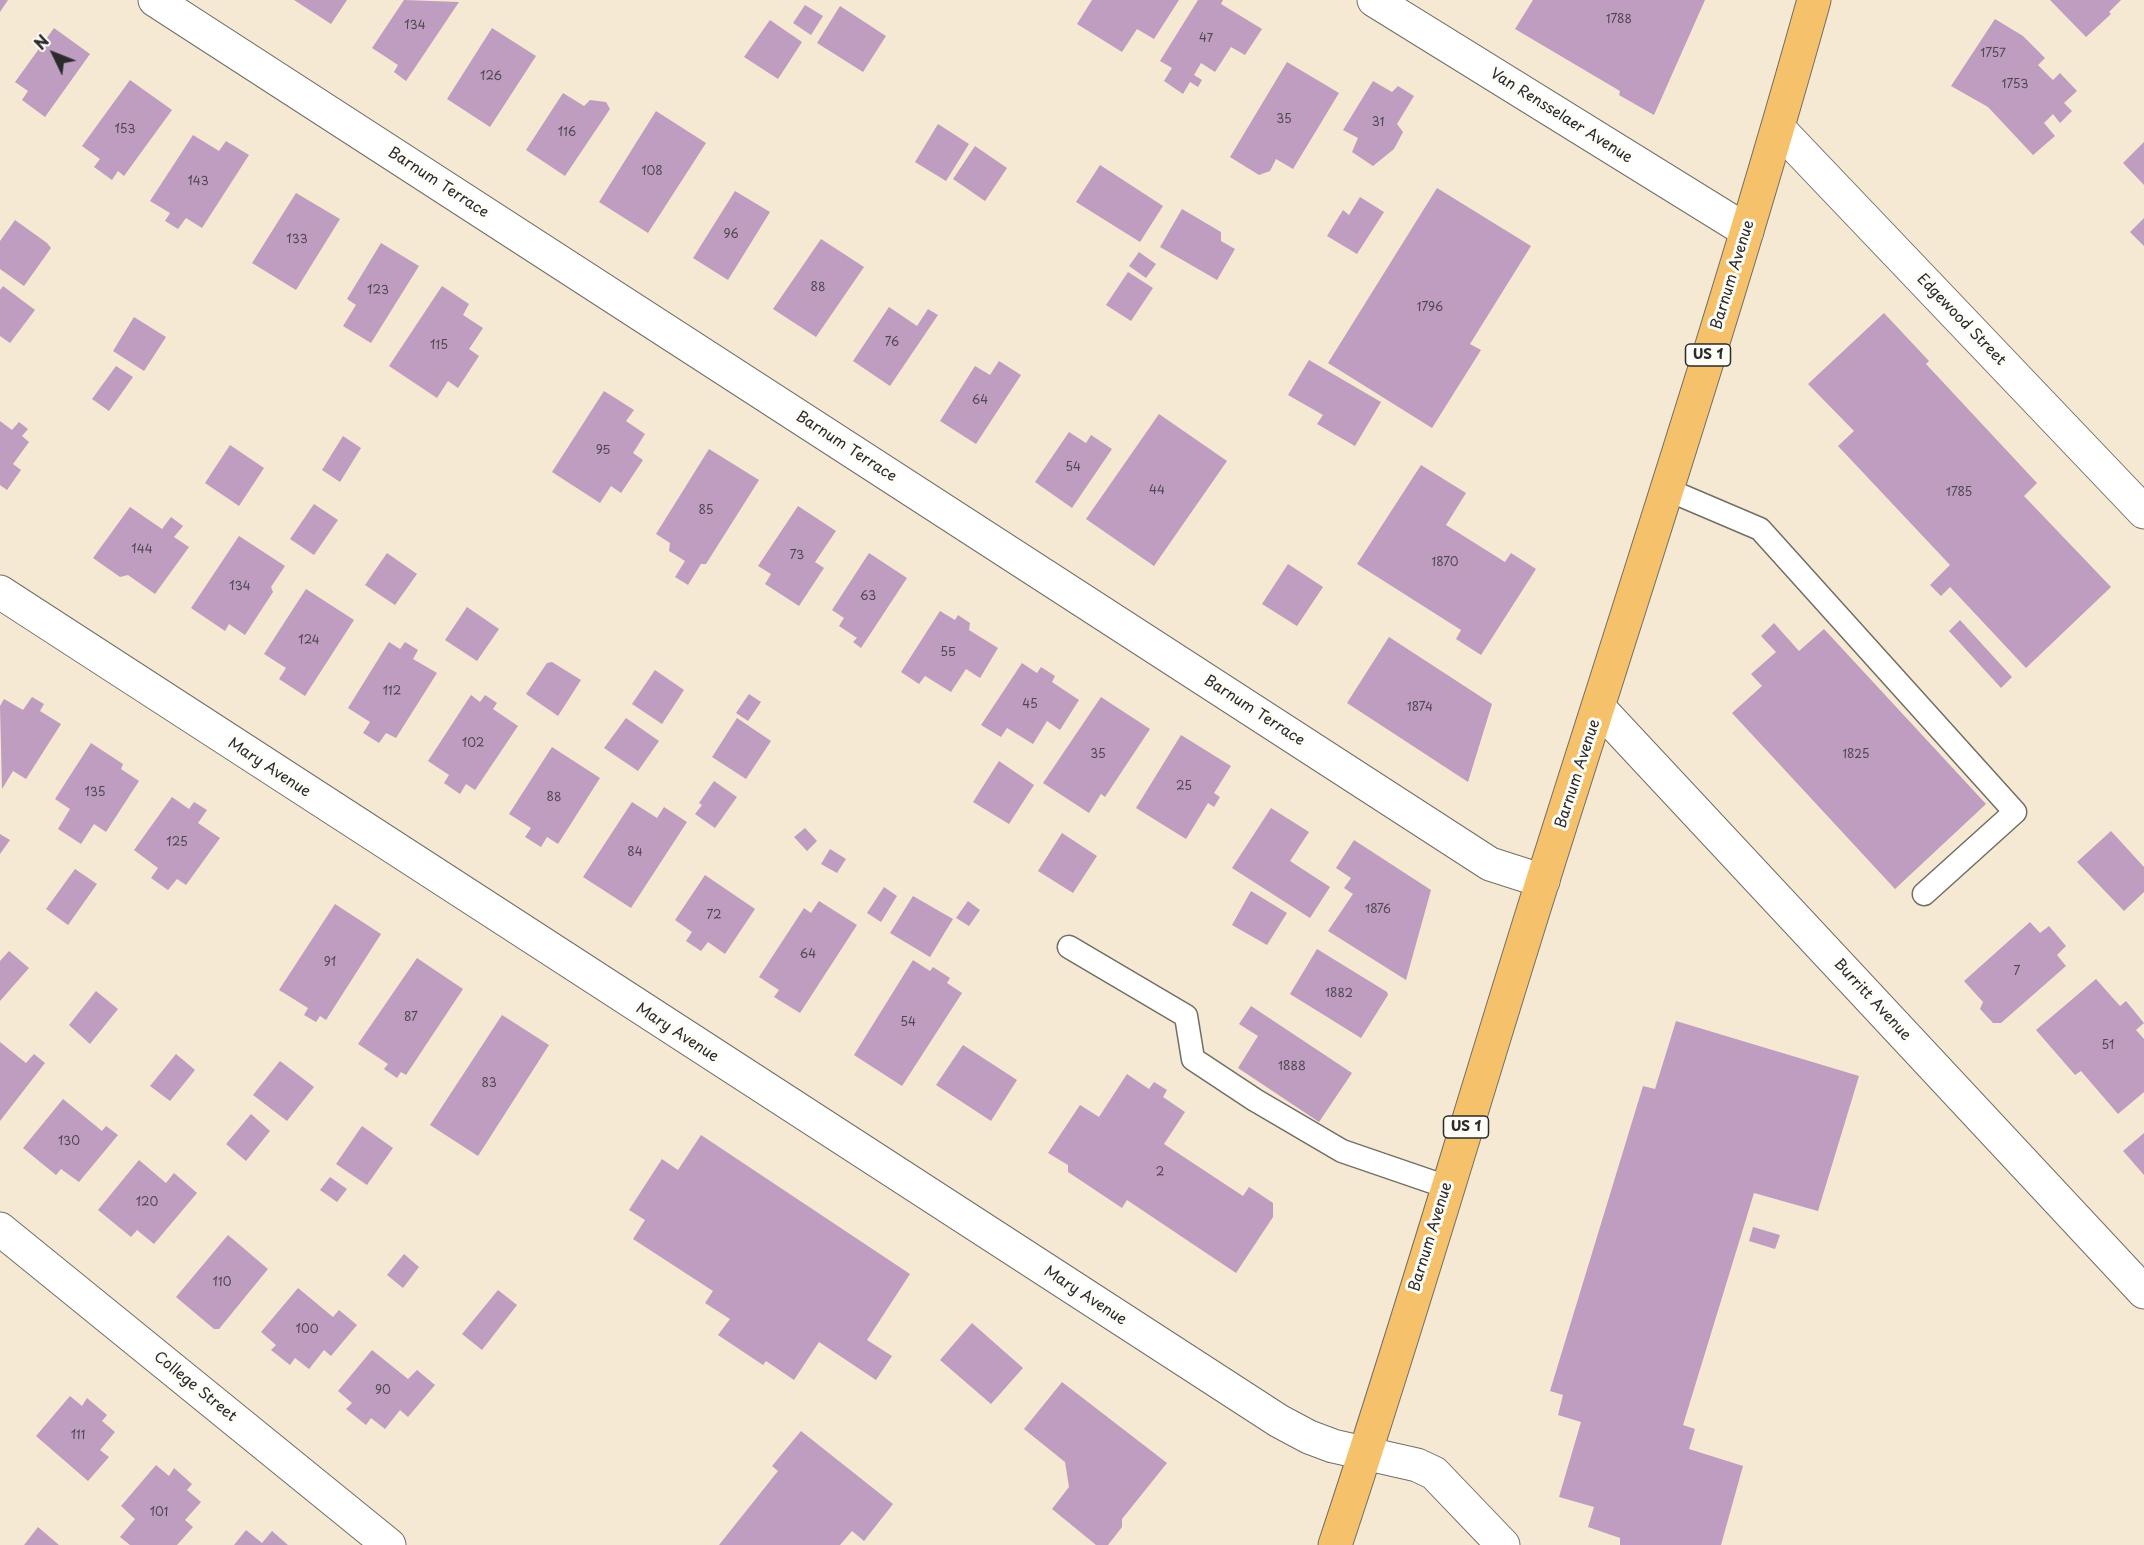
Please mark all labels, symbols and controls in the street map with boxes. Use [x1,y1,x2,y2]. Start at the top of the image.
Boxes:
house number: 1788 [1606,13,1632,27]
house number: 134 [404,19,426,33]
north arrow [24,24,84,84]
text: N [28,29,54,55]
house number: 47 [1199,32,1213,46]
house number: 1757 [1980,47,2006,61]
street label: Van Rensselaer Avenue [1487,65,1635,167]
house number: 126 [480,70,502,84]
house number: 1753 [2002,78,2028,92]
house number: 35 [1276,113,1292,127]
house number: 31 [1372,116,1384,130]
house number: 153 [114,123,136,137]
house number: 116 [558,126,576,140]
street label: Barnum Terrace [384,144,492,222]
house number: 108 [641,165,663,179]
house number: 143 [187,175,209,189]
street label: Barnum Avenue [1708,218,1758,332]
house number: 96 [723,228,739,242]
house number: 133 [286,233,308,247]
street label: Edgewood Street [1913,270,2009,370]
house number: 88 [811,281,825,295]
house number: 123 [367,284,389,298]
house number: 1796 [1417,301,1443,315]
house number: 76 [885,336,899,350]
house number: 115 [430,339,448,353]
road number: US 1 [1686,344,1730,366]
house number: 64 [972,394,988,408]
street label: Barnum Terrace [792,408,900,486]
house number: 95 [596,444,610,458]
house number: 54 [1065,461,1081,475]
house number: 44 [1149,484,1165,498]
house number: 1785 [1946,486,1972,500]
house number: 85 [699,504,713,518]
house number: 144 [131,543,153,557]
house number: 73 [790,549,804,563]
house number: 1870 [1432,556,1458,570]
house number: 134 [229,580,251,594]
house number: 63 [860,590,876,604]
house number: 124 [298,634,320,648]
house number: 55 [940,646,956,660]
street label: Barnum Terrace [1200,672,1308,750]
house number: 112 [383,685,401,699]
house number: 45 [1022,698,1038,712]
house number: 1874 [1407,701,1433,715]
street label: Barnum Avenue [1552,717,1604,831]
street label: Mary Avenue [224,735,314,801]
house number: 102 [462,737,484,751]
house number: 35 [1090,748,1106,762]
house number: 1825 [1843,748,1869,762]
house number: 25 [1176,780,1192,794]
house number: 135 [85,786,105,800]
house number: 88 [547,791,561,805]
house number: 125 [166,836,188,850]
house number: 84 [627,846,643,860]
house number: 1876 [1365,903,1391,917]
house number: 72 [706,909,722,923]
house number: 64 [800,948,816,962]
street label: Burritt Avenue [1830,955,1914,1045]
house number: 91 [324,956,336,970]
house number: 7 [2014,965,2020,979]
house number: 1882 [1325,987,1353,1001]
street label: Mary Avenue [632,1000,722,1066]
house number: 87 [404,1011,418,1025]
house number: 54 [900,1016,916,1030]
house number: 51 [2102,1039,2114,1053]
house number: 1888 [1278,1060,1306,1074]
house number: 83 [481,1077,497,1091]
road number: US 1 [1444,1116,1488,1138]
house number: 130 [58,1135,80,1149]
house number: 2 [1156,1166,1164,1180]
street label: Barnum Avenue [1406,1180,1456,1294]
house number: 120 [136,1196,158,1210]
street label: Mary Avenue [1040,1263,1130,1329]
house number: 110 [213,1276,231,1290]
house number: 100 [296,1323,318,1337]
street label: College Street [150,1348,240,1426]
house number: 90 [375,1384,391,1398]
house number: 111 [71,1429,85,1443]
house number: 101 [150,1506,168,1520]

